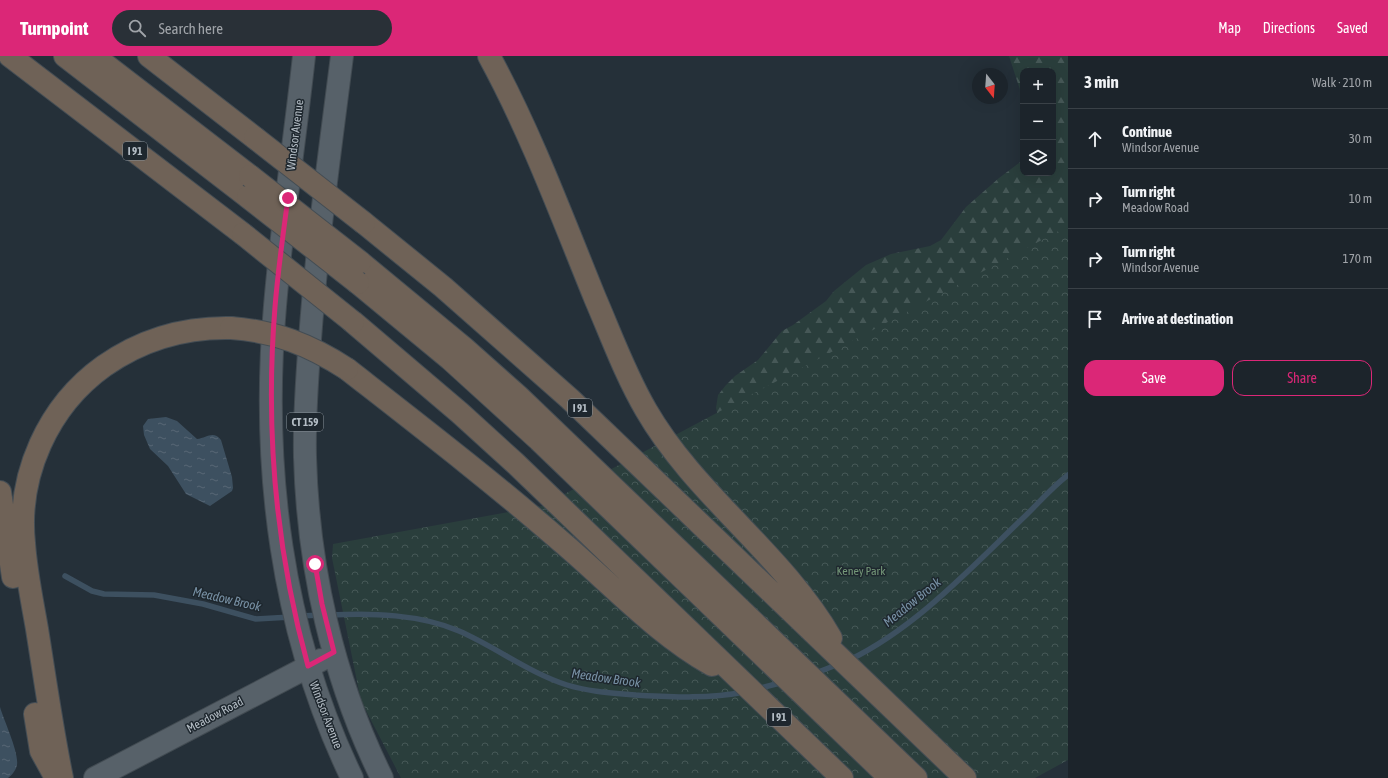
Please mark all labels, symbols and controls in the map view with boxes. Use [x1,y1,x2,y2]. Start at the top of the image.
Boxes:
search box [112,10,392,46]
text: Turnpoint [20,17,88,39]
icon: search [126,17,148,39]
text: Search here [158,20,223,37]
text: Map [1218,20,1241,36]
text: Directions [1263,20,1315,36]
text: Saved [1337,20,1368,36]
north arrow [972,68,1008,104]
map controls [1020,68,1056,176]
button: + [1020,68,1056,104]
text: 3 min [1084,72,1119,92]
text: Walk · 210 m [1312,75,1372,90]
street label: Windsor Avenue [284,99,306,171]
button: − [1020,104,1056,140]
text: Continue [1122,123,1172,140]
icon: ahead [1084,128,1106,150]
text: 30 m [1349,131,1372,146]
button: layers [1020,140,1056,176]
text: Windsor Avenue [1122,140,1199,155]
road number: I 91 [123,142,147,160]
text: Turn right [1122,183,1175,200]
icon: right [1084,188,1106,210]
route end [279,189,297,207]
text: 10 m [1349,191,1372,206]
text: Meadow Road [1122,200,1189,215]
text: Turn right [1122,243,1175,260]
icon: right [1084,248,1106,270]
text: 170 m [1343,251,1372,266]
text: Windsor Avenue [1122,260,1199,275]
icon: arrive [1084,308,1106,330]
text: Arrive at destination [1122,310,1233,327]
button: Save [1084,360,1224,396]
button: Share [1232,360,1372,396]
road number: I 91 [568,399,592,417]
road number: CT 159 [287,413,323,431]
route start [306,555,324,573]
park label: Keney Park [837,564,886,578]
water label: Meadow Brook [880,574,944,630]
water label: Meadow Brook [191,584,263,614]
water label: Meadow Brook [570,666,642,690]
street label: Windsor Avenue [307,679,345,751]
street label: Meadow Road [184,694,246,736]
road number: I 91 [767,708,791,726]

